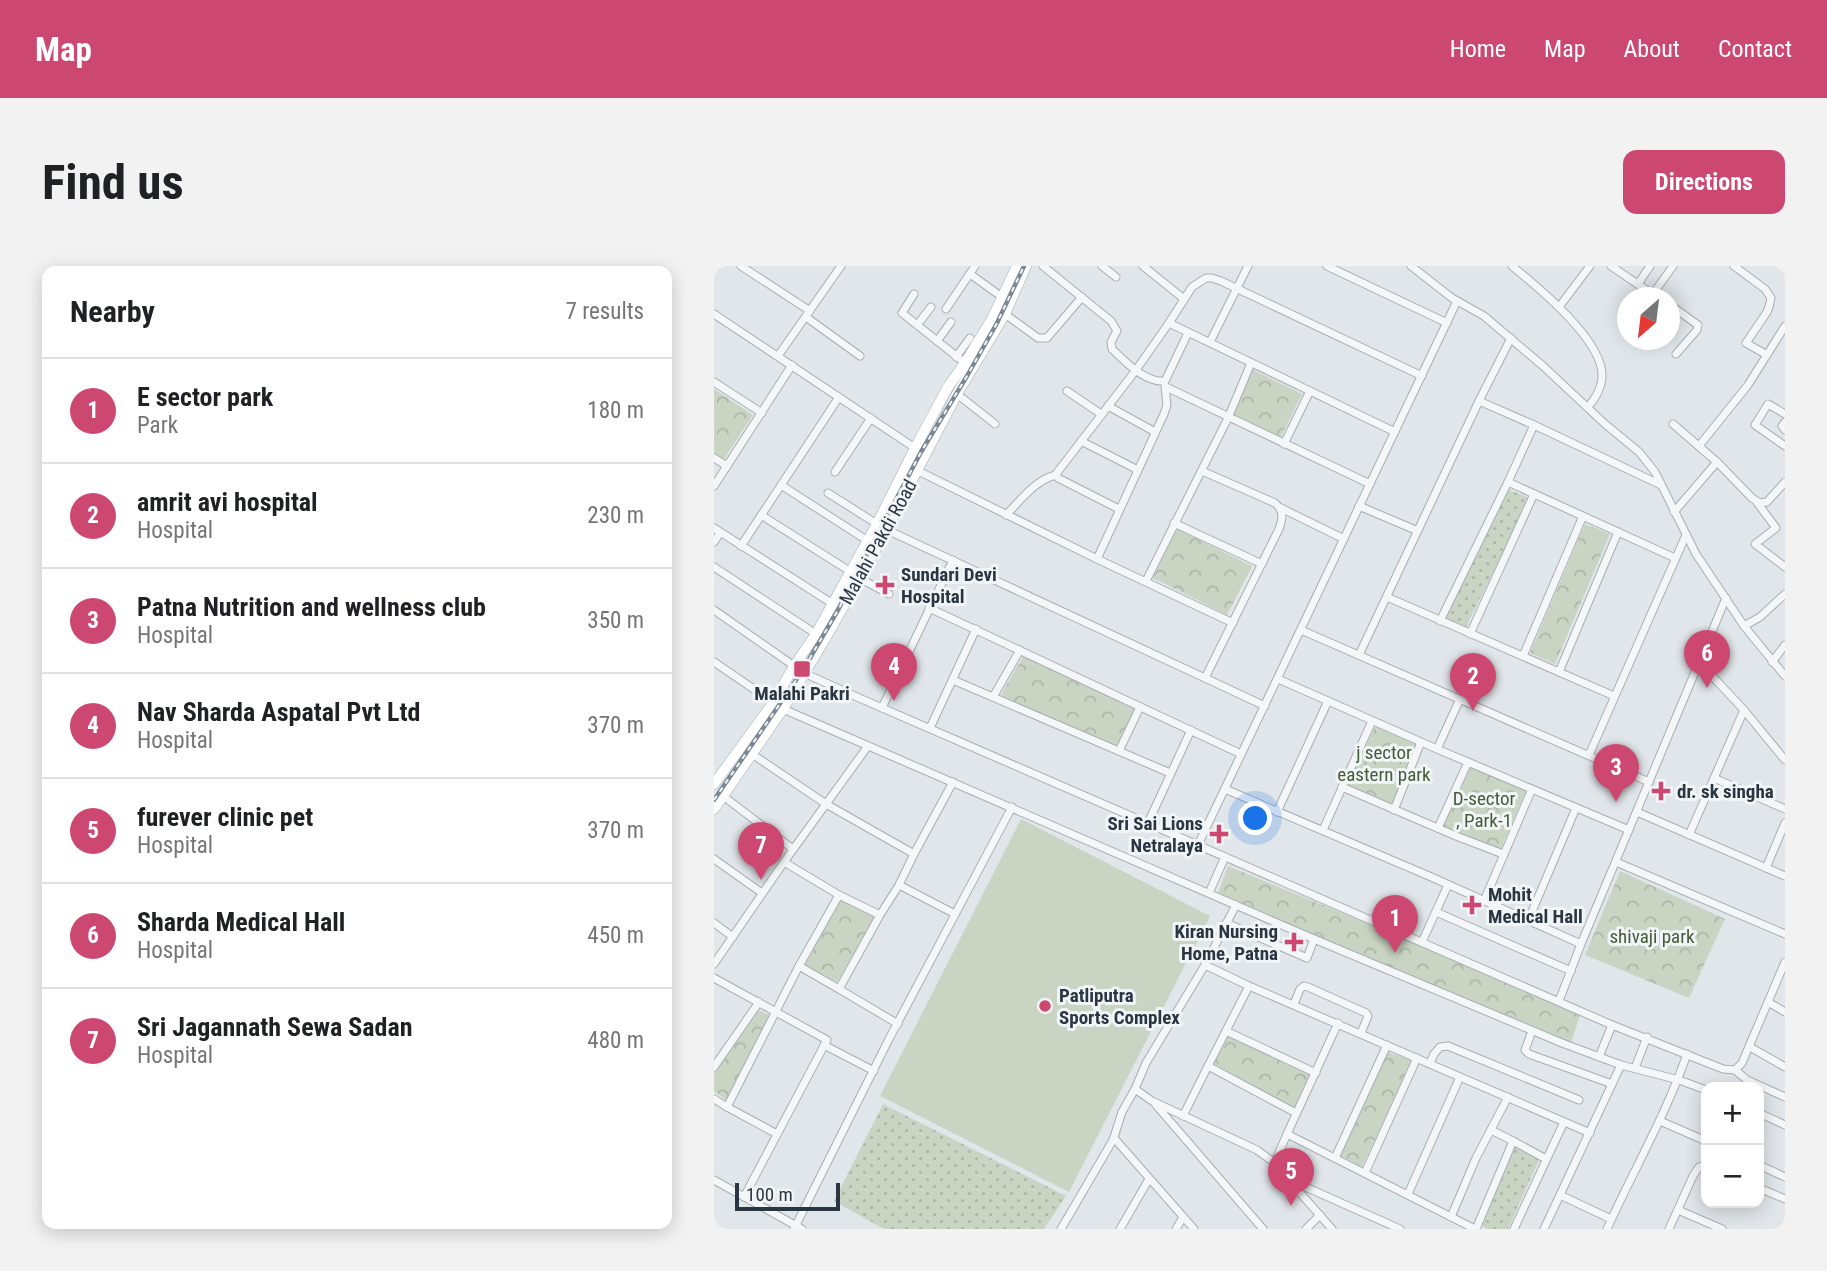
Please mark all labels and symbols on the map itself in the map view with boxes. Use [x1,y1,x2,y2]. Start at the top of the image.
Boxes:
north arrow [1617,287,1680,350]
street label: Malahi Pakdi Road [834,476,922,608]
place label: Sundari Devi Hospital [901,563,997,608]
marker: Sundari Devi Hospital [875,575,895,595]
pin: 6 [1684,630,1730,688]
pin: 4 [871,643,917,701]
pin: 2 [1450,653,1496,711]
marker: Malahi Pakri [792,659,812,679]
place label: Malahi Pakri [754,682,850,705]
park label: j sector eastern park [1337,741,1431,786]
pin: 3 [1593,744,1639,802]
place label: dr. sk singha [1677,780,1774,803]
marker: dr. sk singha [1651,781,1671,801]
park label: D-sector , Park-1 [1453,787,1516,832]
your location [1238,801,1272,835]
place label: Sri Sai Lions Netralaya [1108,812,1203,857]
pin: 7 [738,822,784,880]
marker: Sri Sai Lions Netralaya [1209,824,1229,844]
place label: Mohit Medical Hall [1488,883,1583,928]
pin: 1 [1372,895,1418,953]
marker: Mohit Medical Hall [1462,895,1482,915]
place label: Kiran Nursing Home, Patna [1174,920,1278,965]
park label: shivaji park [1609,925,1695,948]
marker: Kiran Nursing Home, Patna [1284,932,1304,952]
place label: Patliputra Sports Complex [1059,984,1180,1029]
marker: Patliputra Sports Complex [1037,998,1053,1014]
pin: 5 [1268,1148,1314,1206]
scale bar [735,1180,840,1212]

